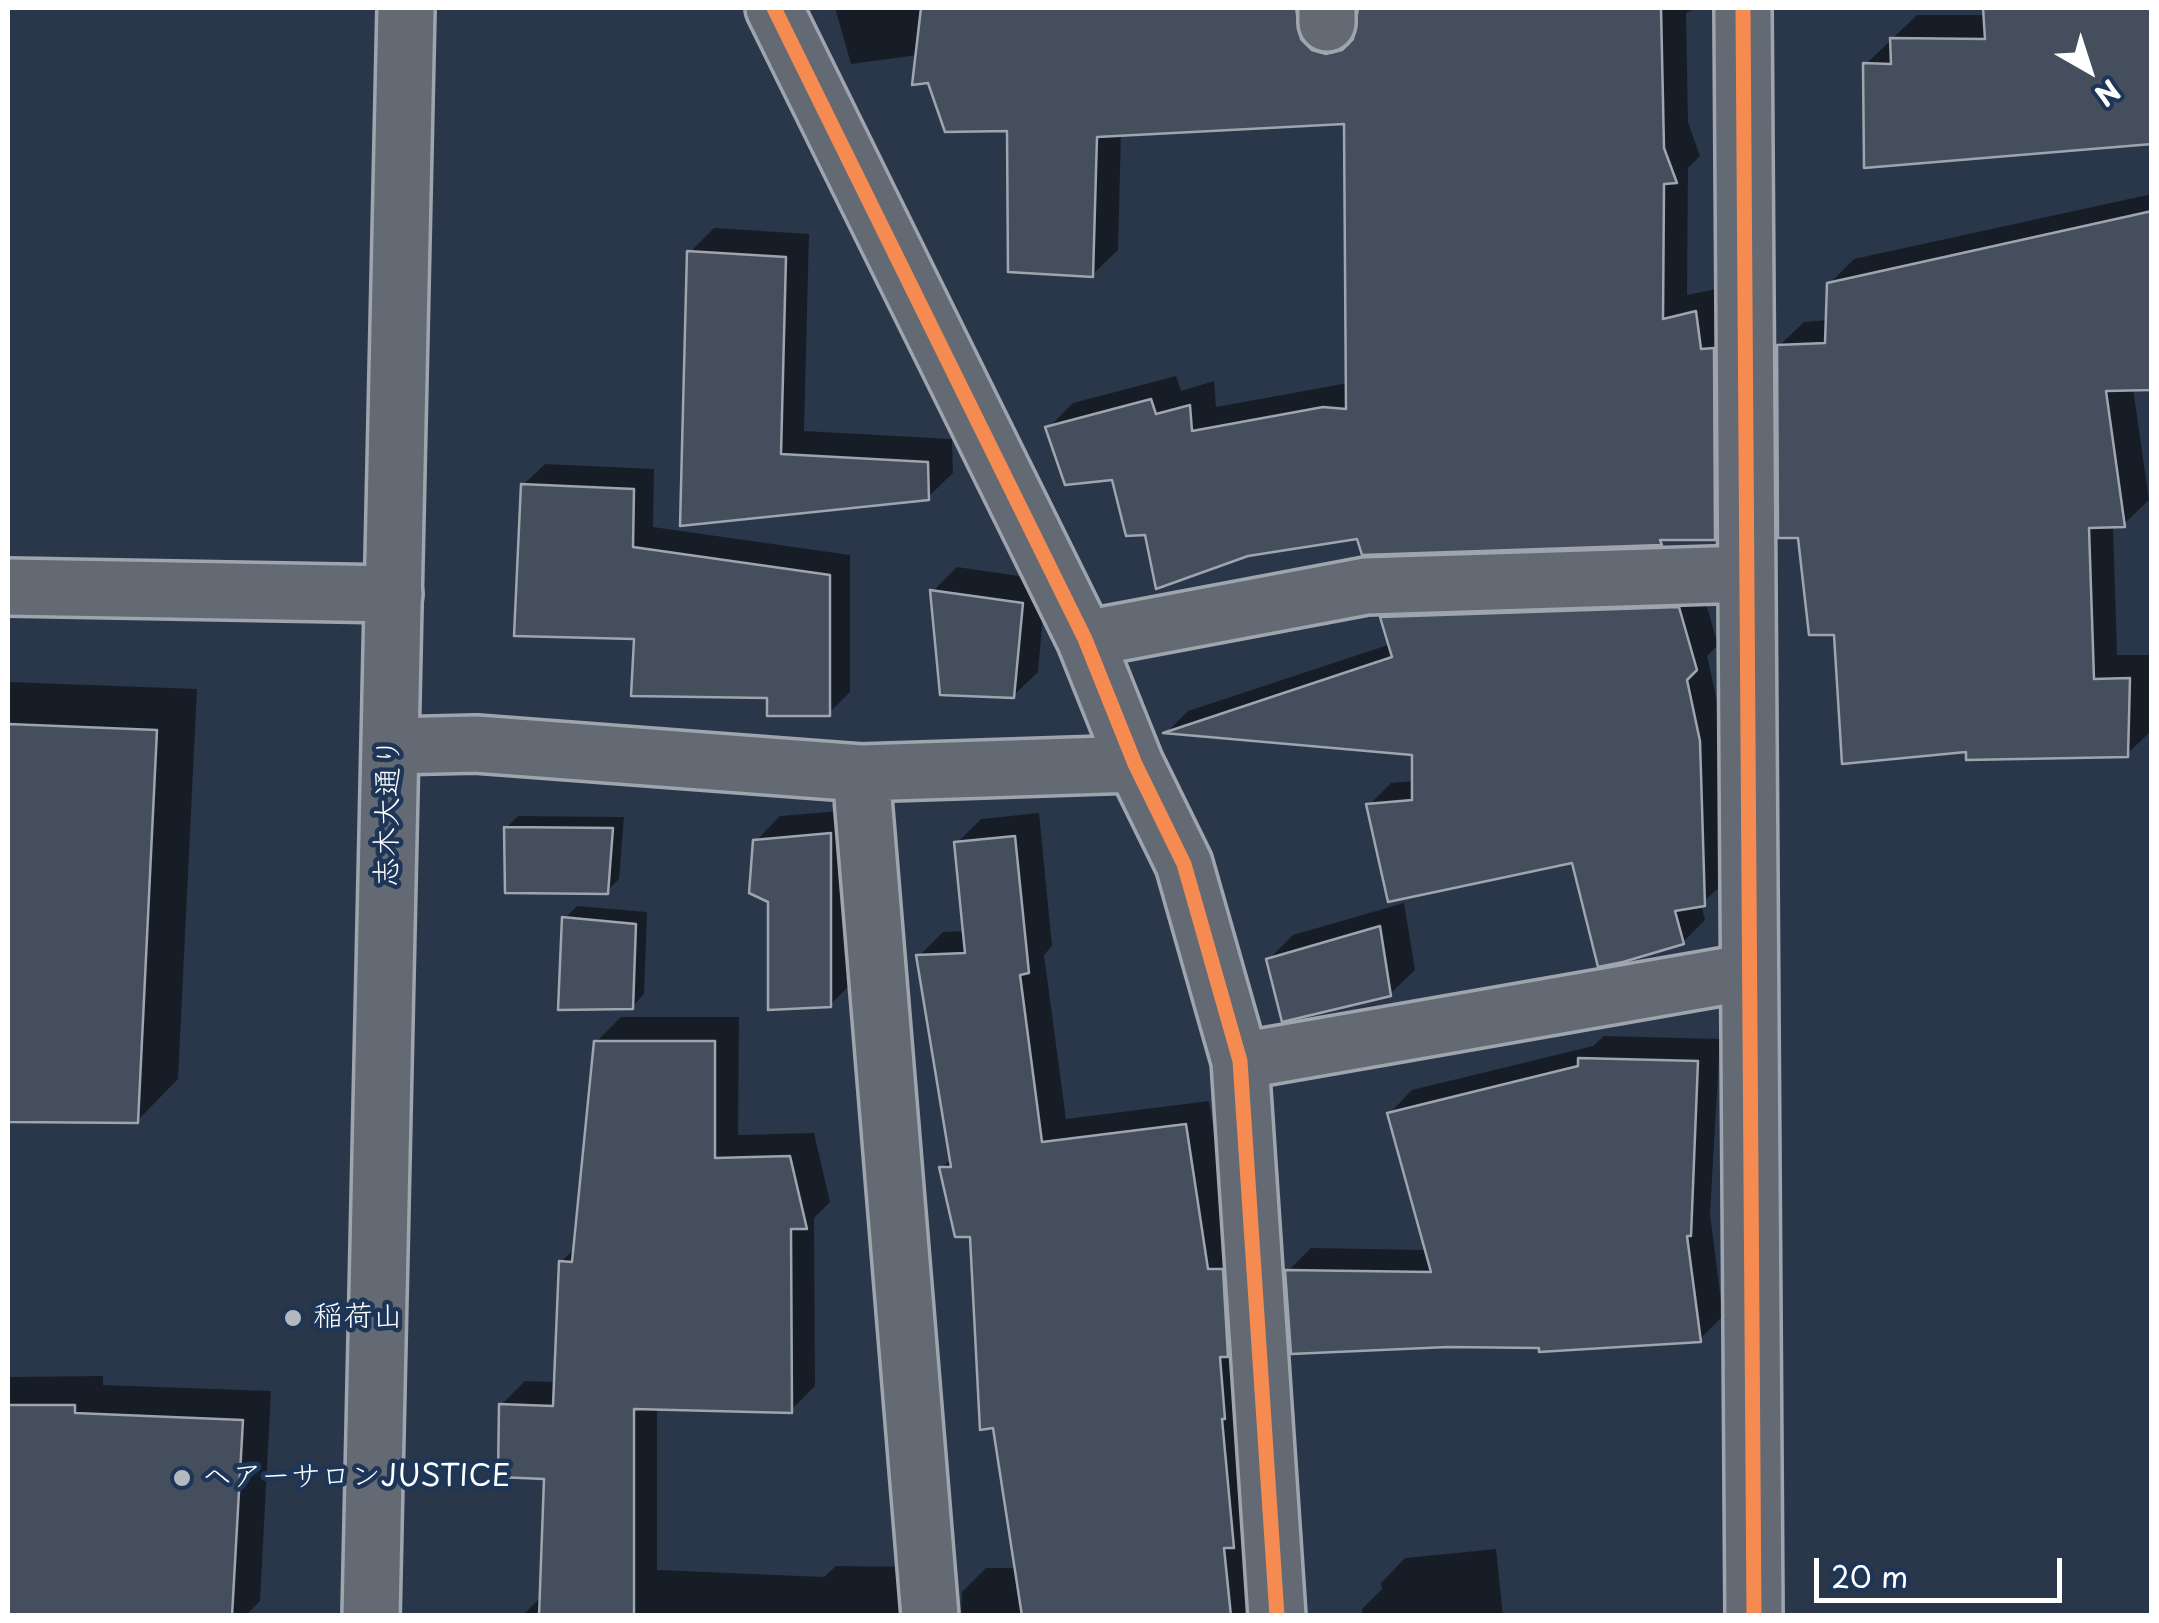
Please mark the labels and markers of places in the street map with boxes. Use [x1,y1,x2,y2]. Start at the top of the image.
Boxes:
place label: 稲荷山 [313,1300,403,1336]
marker: 稲荷山 [282,1307,304,1329]
place label: ヘアーサロンJUSTICE [202,1460,510,1496]
marker: ヘアーサロンJUSTICE [171,1467,193,1489]

